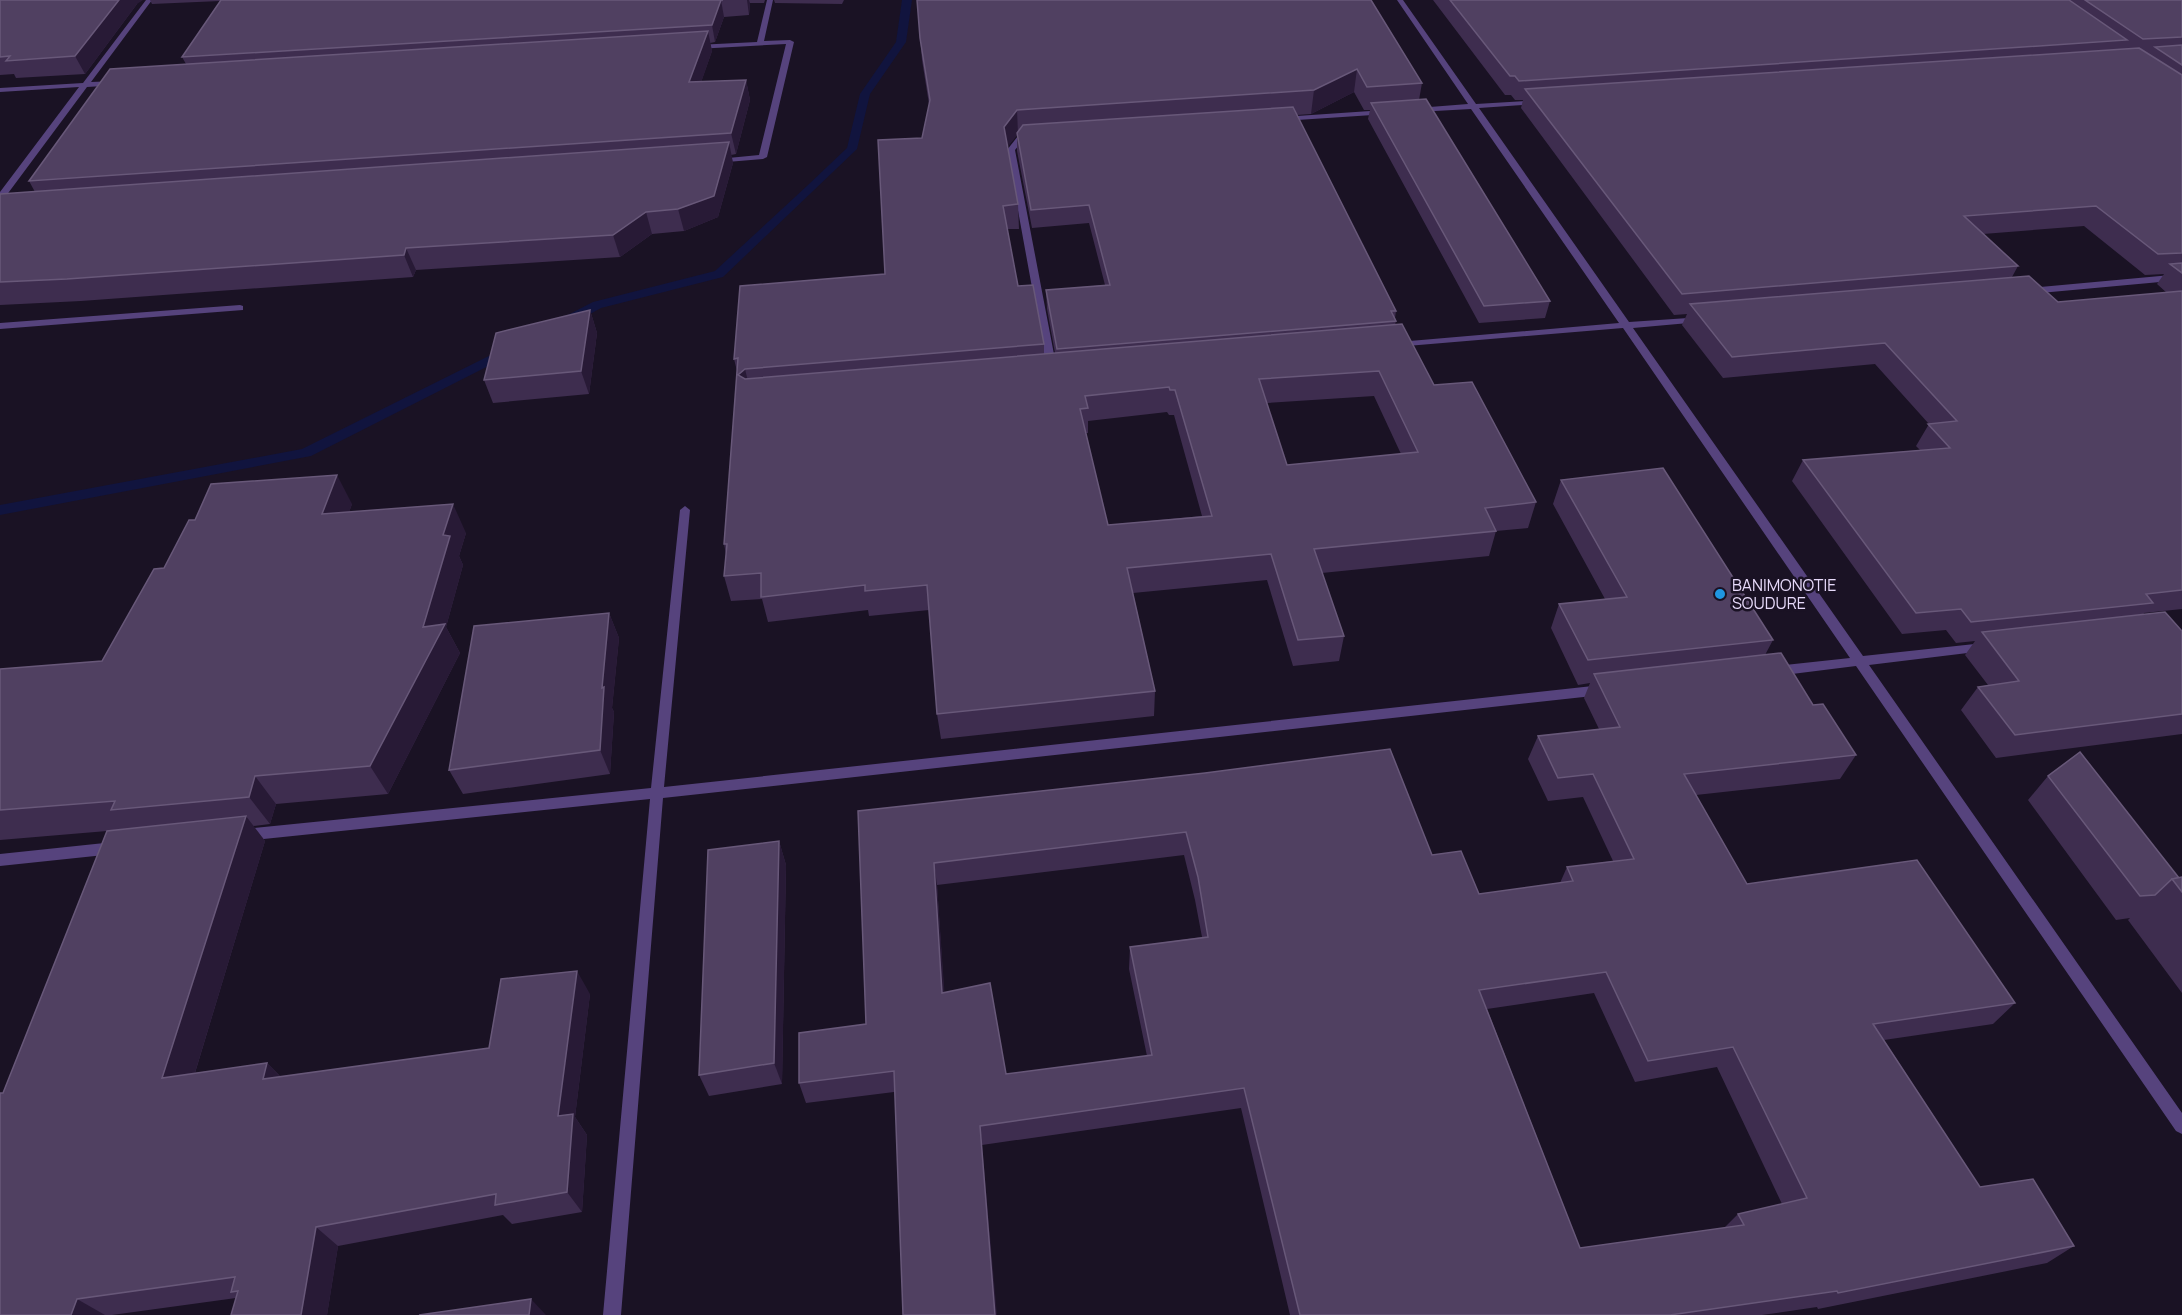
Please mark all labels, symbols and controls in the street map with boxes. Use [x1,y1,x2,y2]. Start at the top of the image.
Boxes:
place label: BANIMONOTIE SOUDURE [1732,574,1836,614]
marker: BANIMONOTIE SOUDURE [1713,587,1727,601]

